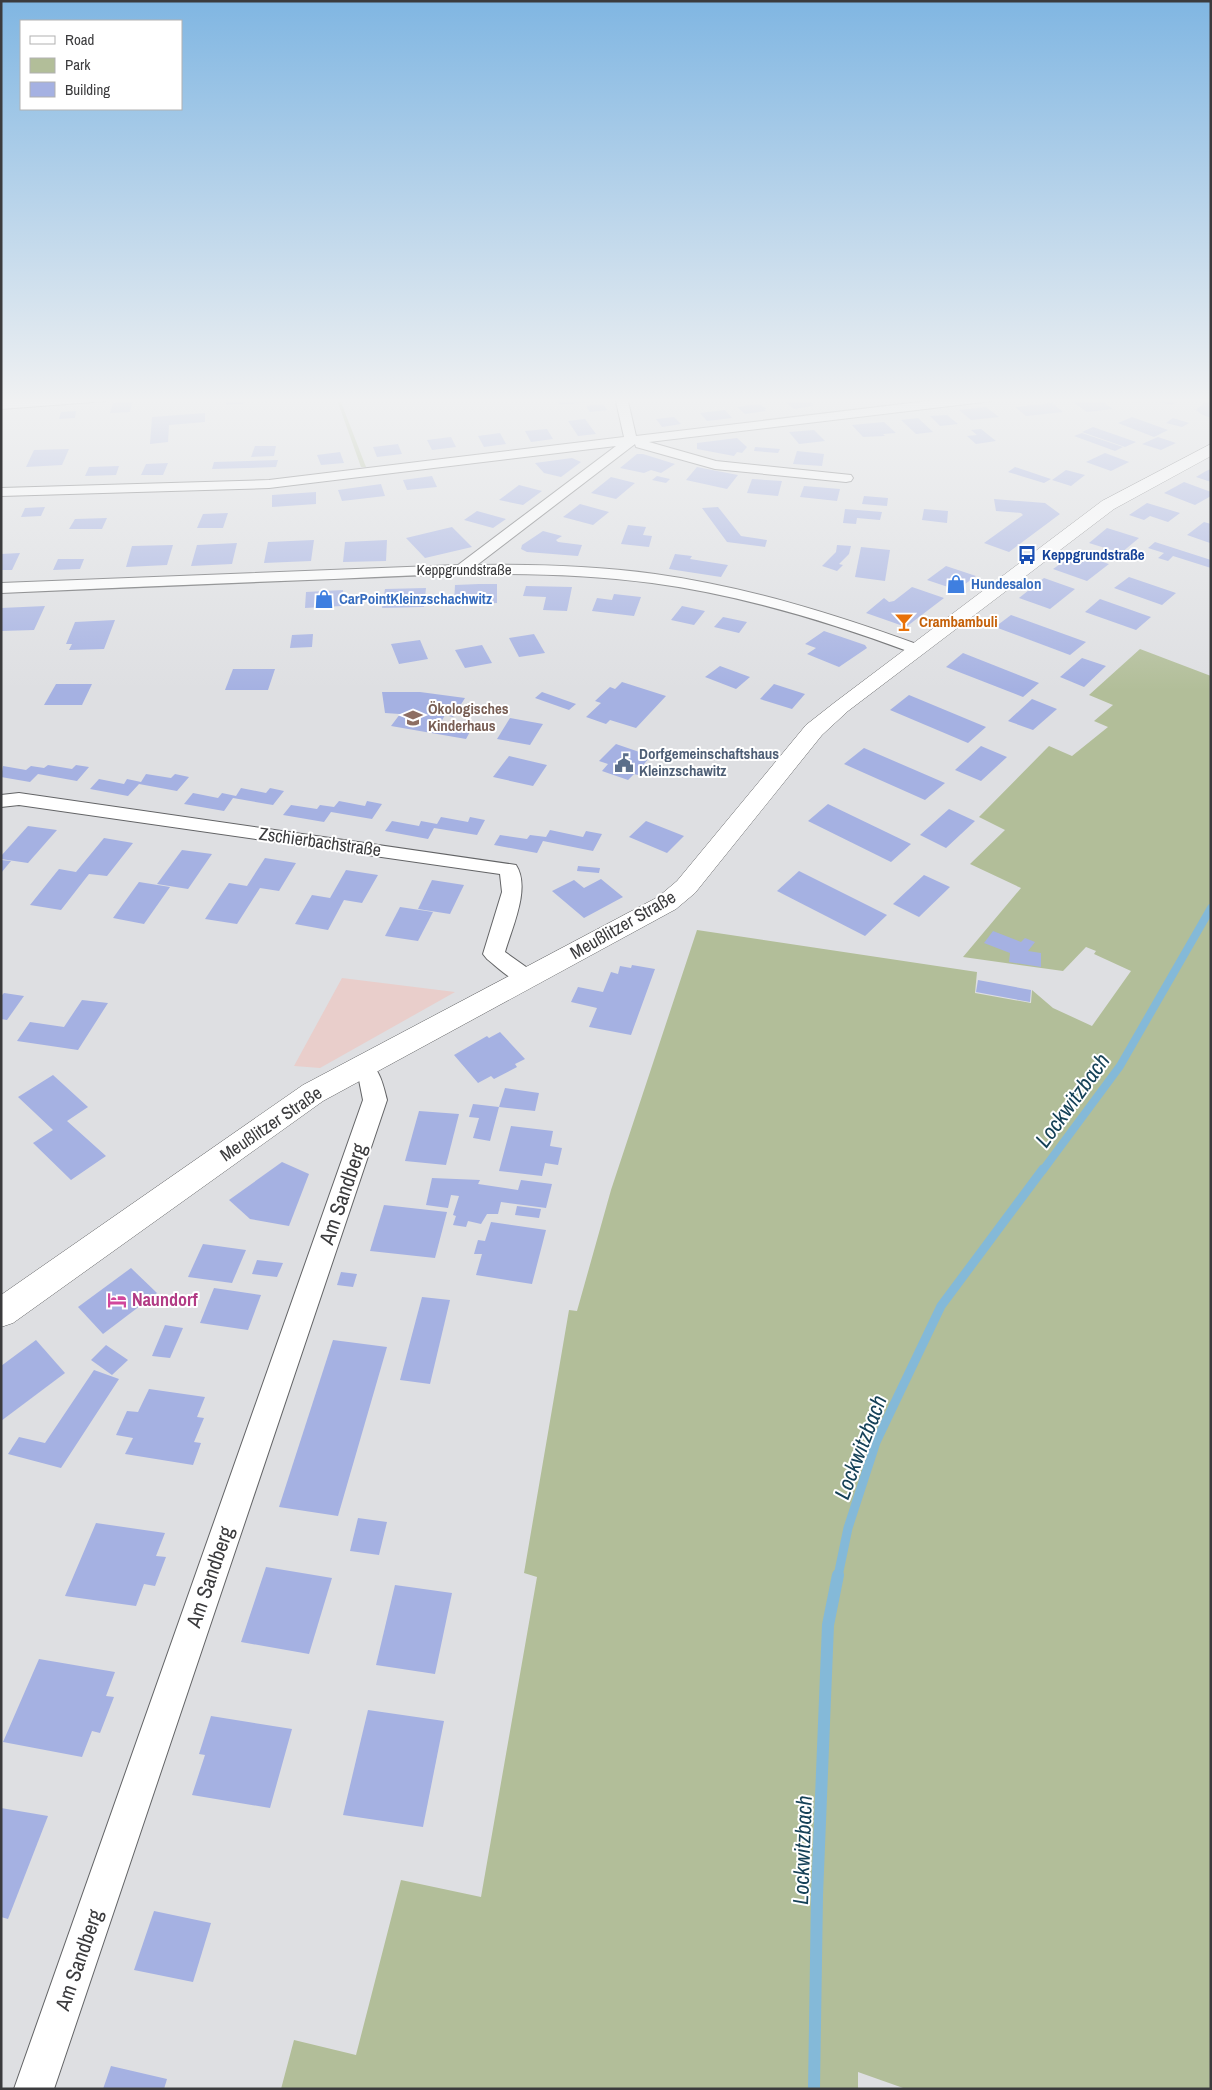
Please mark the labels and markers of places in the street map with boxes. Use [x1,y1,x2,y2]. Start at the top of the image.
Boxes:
bus stop icon: Keppgrundstraße [1016,544,1038,566]
place label: Keppgrundstraße [1042,544,1145,565]
shop icon: Hundesalon [945,573,967,595]
place label: Hundesalon [971,573,1041,594]
shop icon: CarPointKleinzschachwitz [313,588,335,610]
place label: CarPointKleinzschachwitz [339,588,492,609]
bar icon: Crambambuli [893,611,915,633]
place label: Crambambuli [919,611,998,632]
place label: Ökologisches Kinderhaus [428,698,509,736]
school or university icon: Ökologisches Kinderhaus [402,707,424,729]
place label: Dorfgemeinschaftshaus Kleinzschawitz [639,743,779,781]
public building icon: Dorfgemeinschaftshaus Kleinzschawitz [613,752,635,774]
place label: Naundorf [132,1287,198,1312]
hotel icon: Naundorf [106,1289,128,1311]

